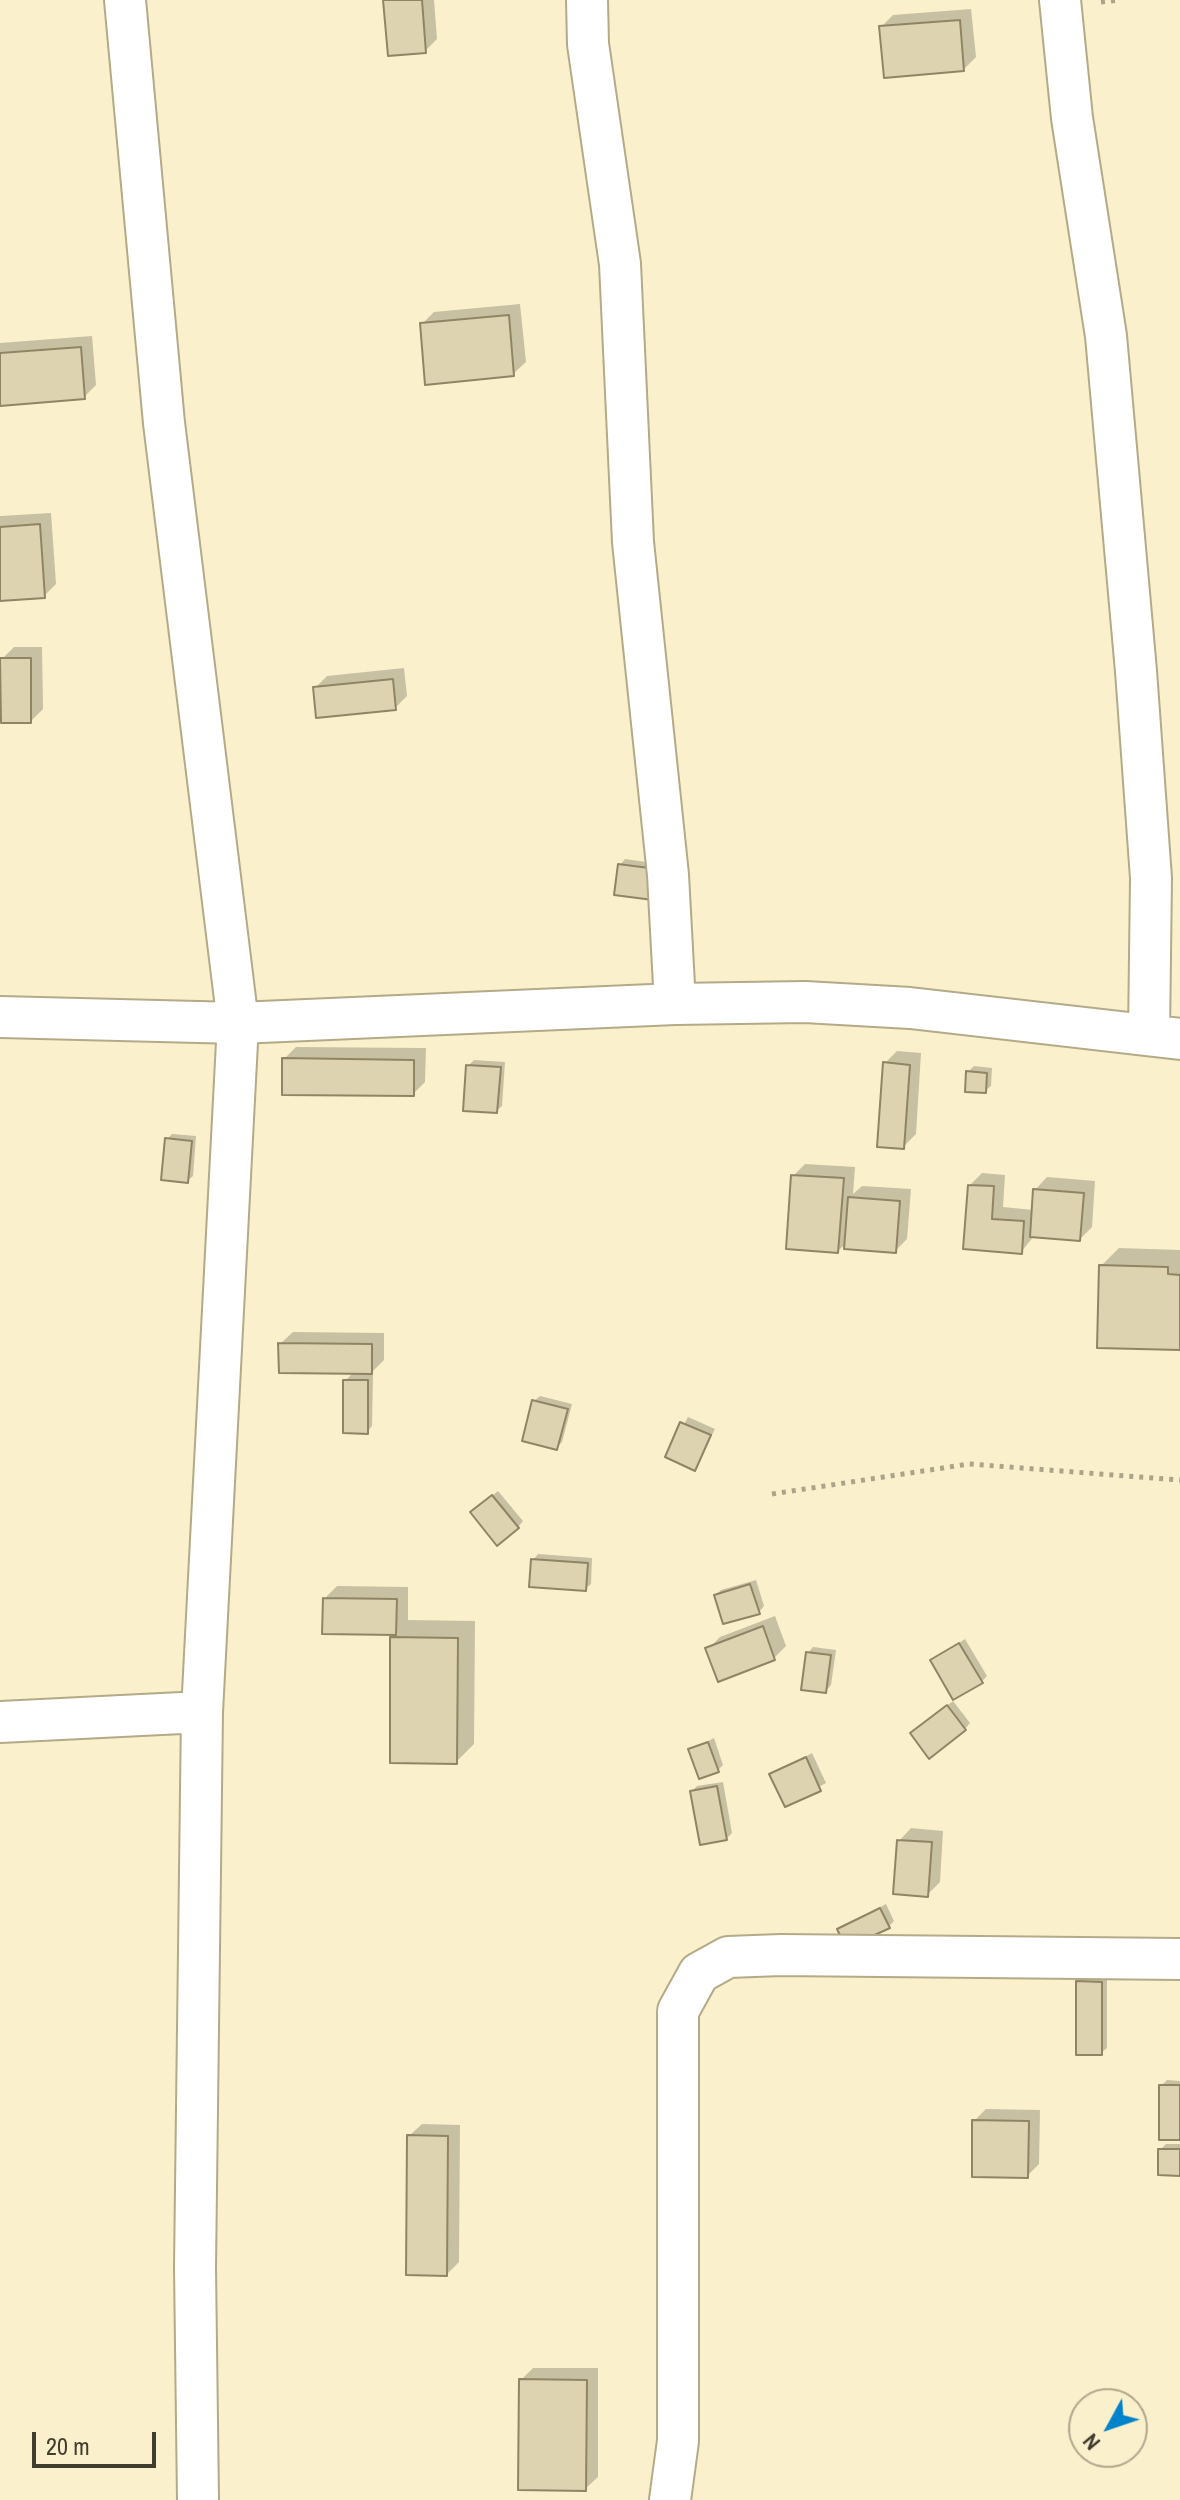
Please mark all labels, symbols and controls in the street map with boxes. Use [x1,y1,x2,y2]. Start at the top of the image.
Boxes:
north arrow [1068,2388,1148,2468]
scale bar [36,2416,160,2466]
text: N [1075,2428,1107,2457]
text: 20 m [46,2430,90,2462]

